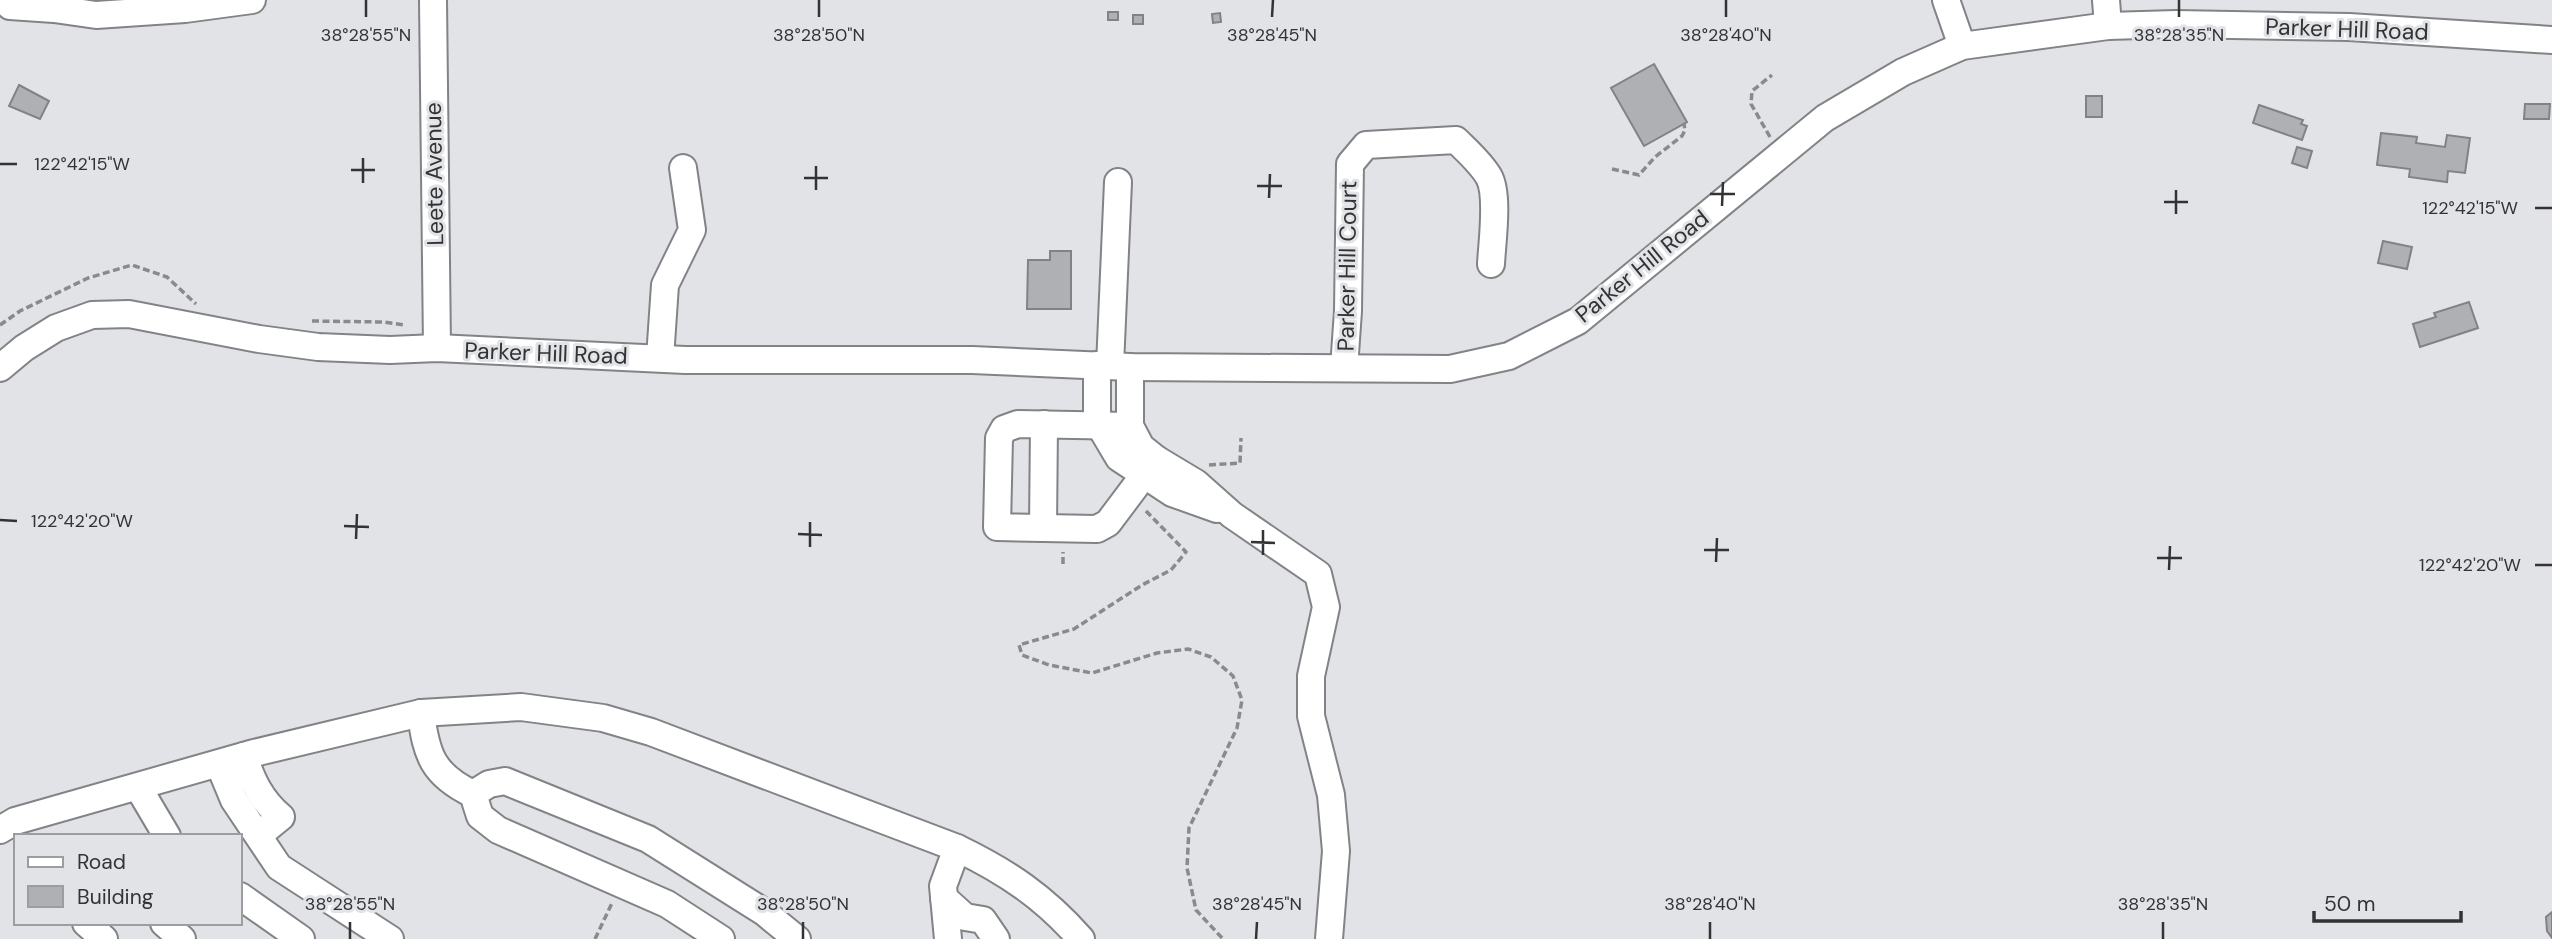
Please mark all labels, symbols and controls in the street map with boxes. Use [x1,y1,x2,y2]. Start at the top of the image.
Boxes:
street label: Parker Hill Road [2265,11,2429,47]
text: 38°28'55"N [321,23,411,47]
text: 38°28'50"N [773,23,865,47]
text: 38°28'45"N [1227,23,1317,47]
text: 38°28'40"N [1680,23,1772,47]
text: 38°28'35"N [2134,23,2224,47]
street label: Leete Avenue [418,102,450,246]
text: 122°42'15"W [34,152,130,176]
street label: Parker Hill Court [1331,180,1363,352]
text: 122°42'15"W [2422,196,2518,220]
street label: Parker Hill Road [1569,203,1715,329]
street label: Parker Hill Road [464,335,628,371]
text: 122°42'20"W [31,509,133,533]
text: 122°42'20"W [2419,553,2521,577]
legend [14,834,242,925]
text: Road [77,848,126,876]
scale bar [2314,880,2461,924]
text: Building [77,883,154,911]
text: 50 m [2324,890,2375,918]
text: 38°28'55"N [305,892,395,916]
text: 38°28'50"N [757,892,849,916]
text: 38°28'45"N [1212,892,1302,916]
text: 38°28'40"N [1664,892,1756,916]
text: 38°28'35"N [2118,892,2208,916]

